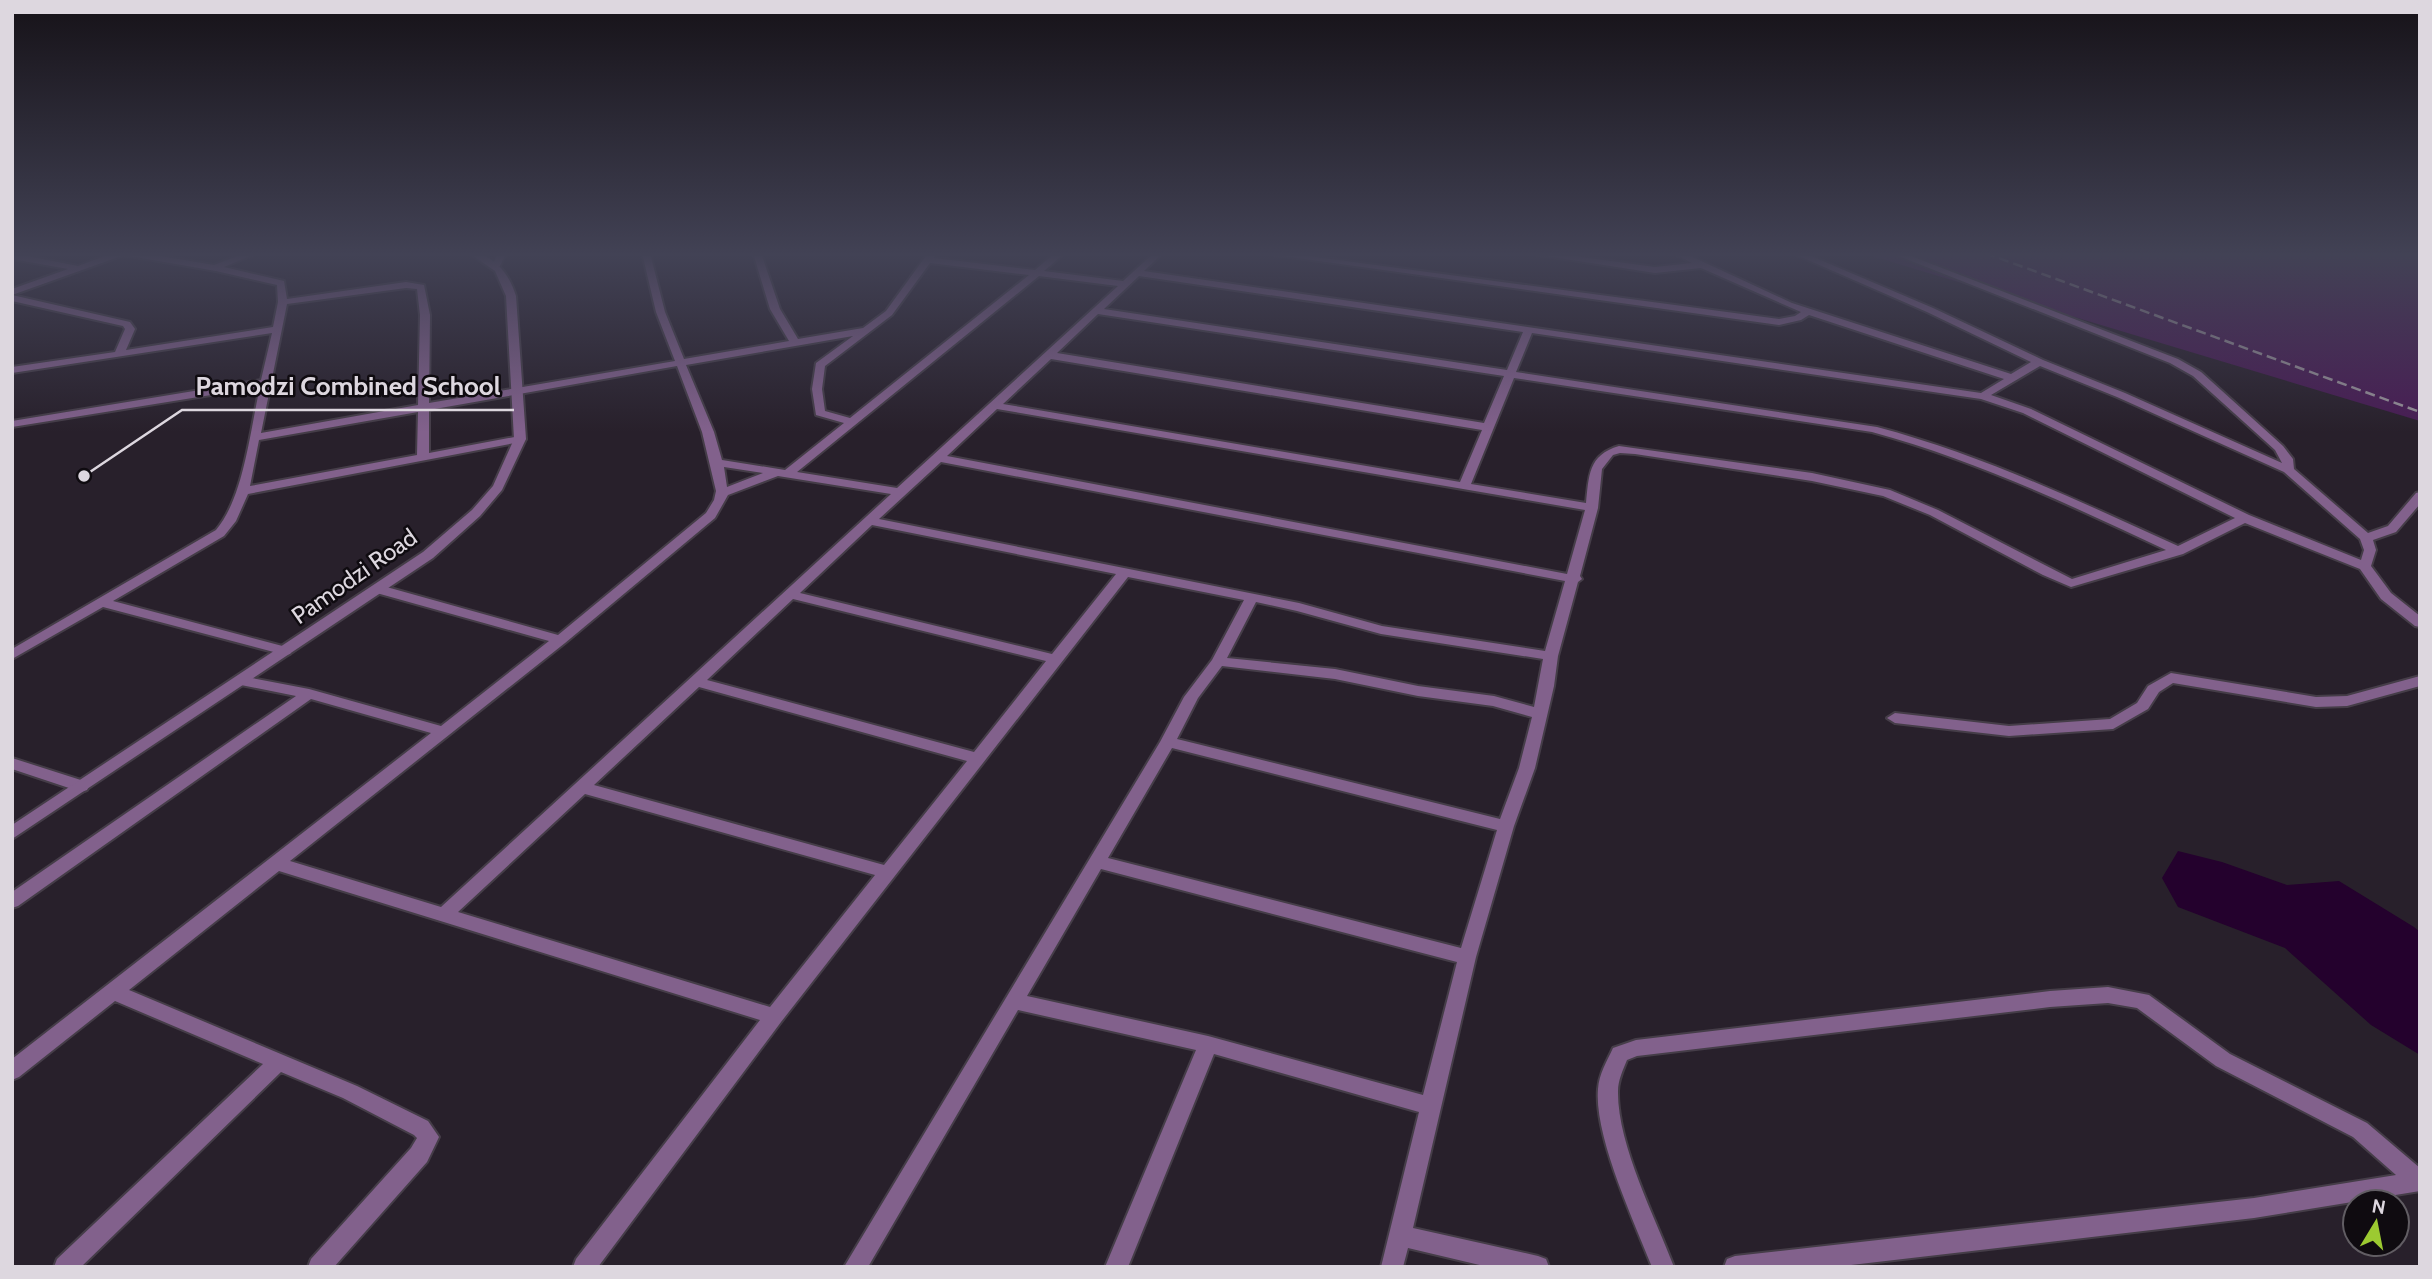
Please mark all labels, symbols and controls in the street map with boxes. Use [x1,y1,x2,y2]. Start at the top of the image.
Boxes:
callout: Pamodzi Combined School [182,363,514,410]
text: Pamodzi Combined School [196,370,501,402]
street label: Pamodzi Road [286,522,422,630]
north arrow [2341,1188,2411,1258]
text: N [2370,1194,2387,1219]

